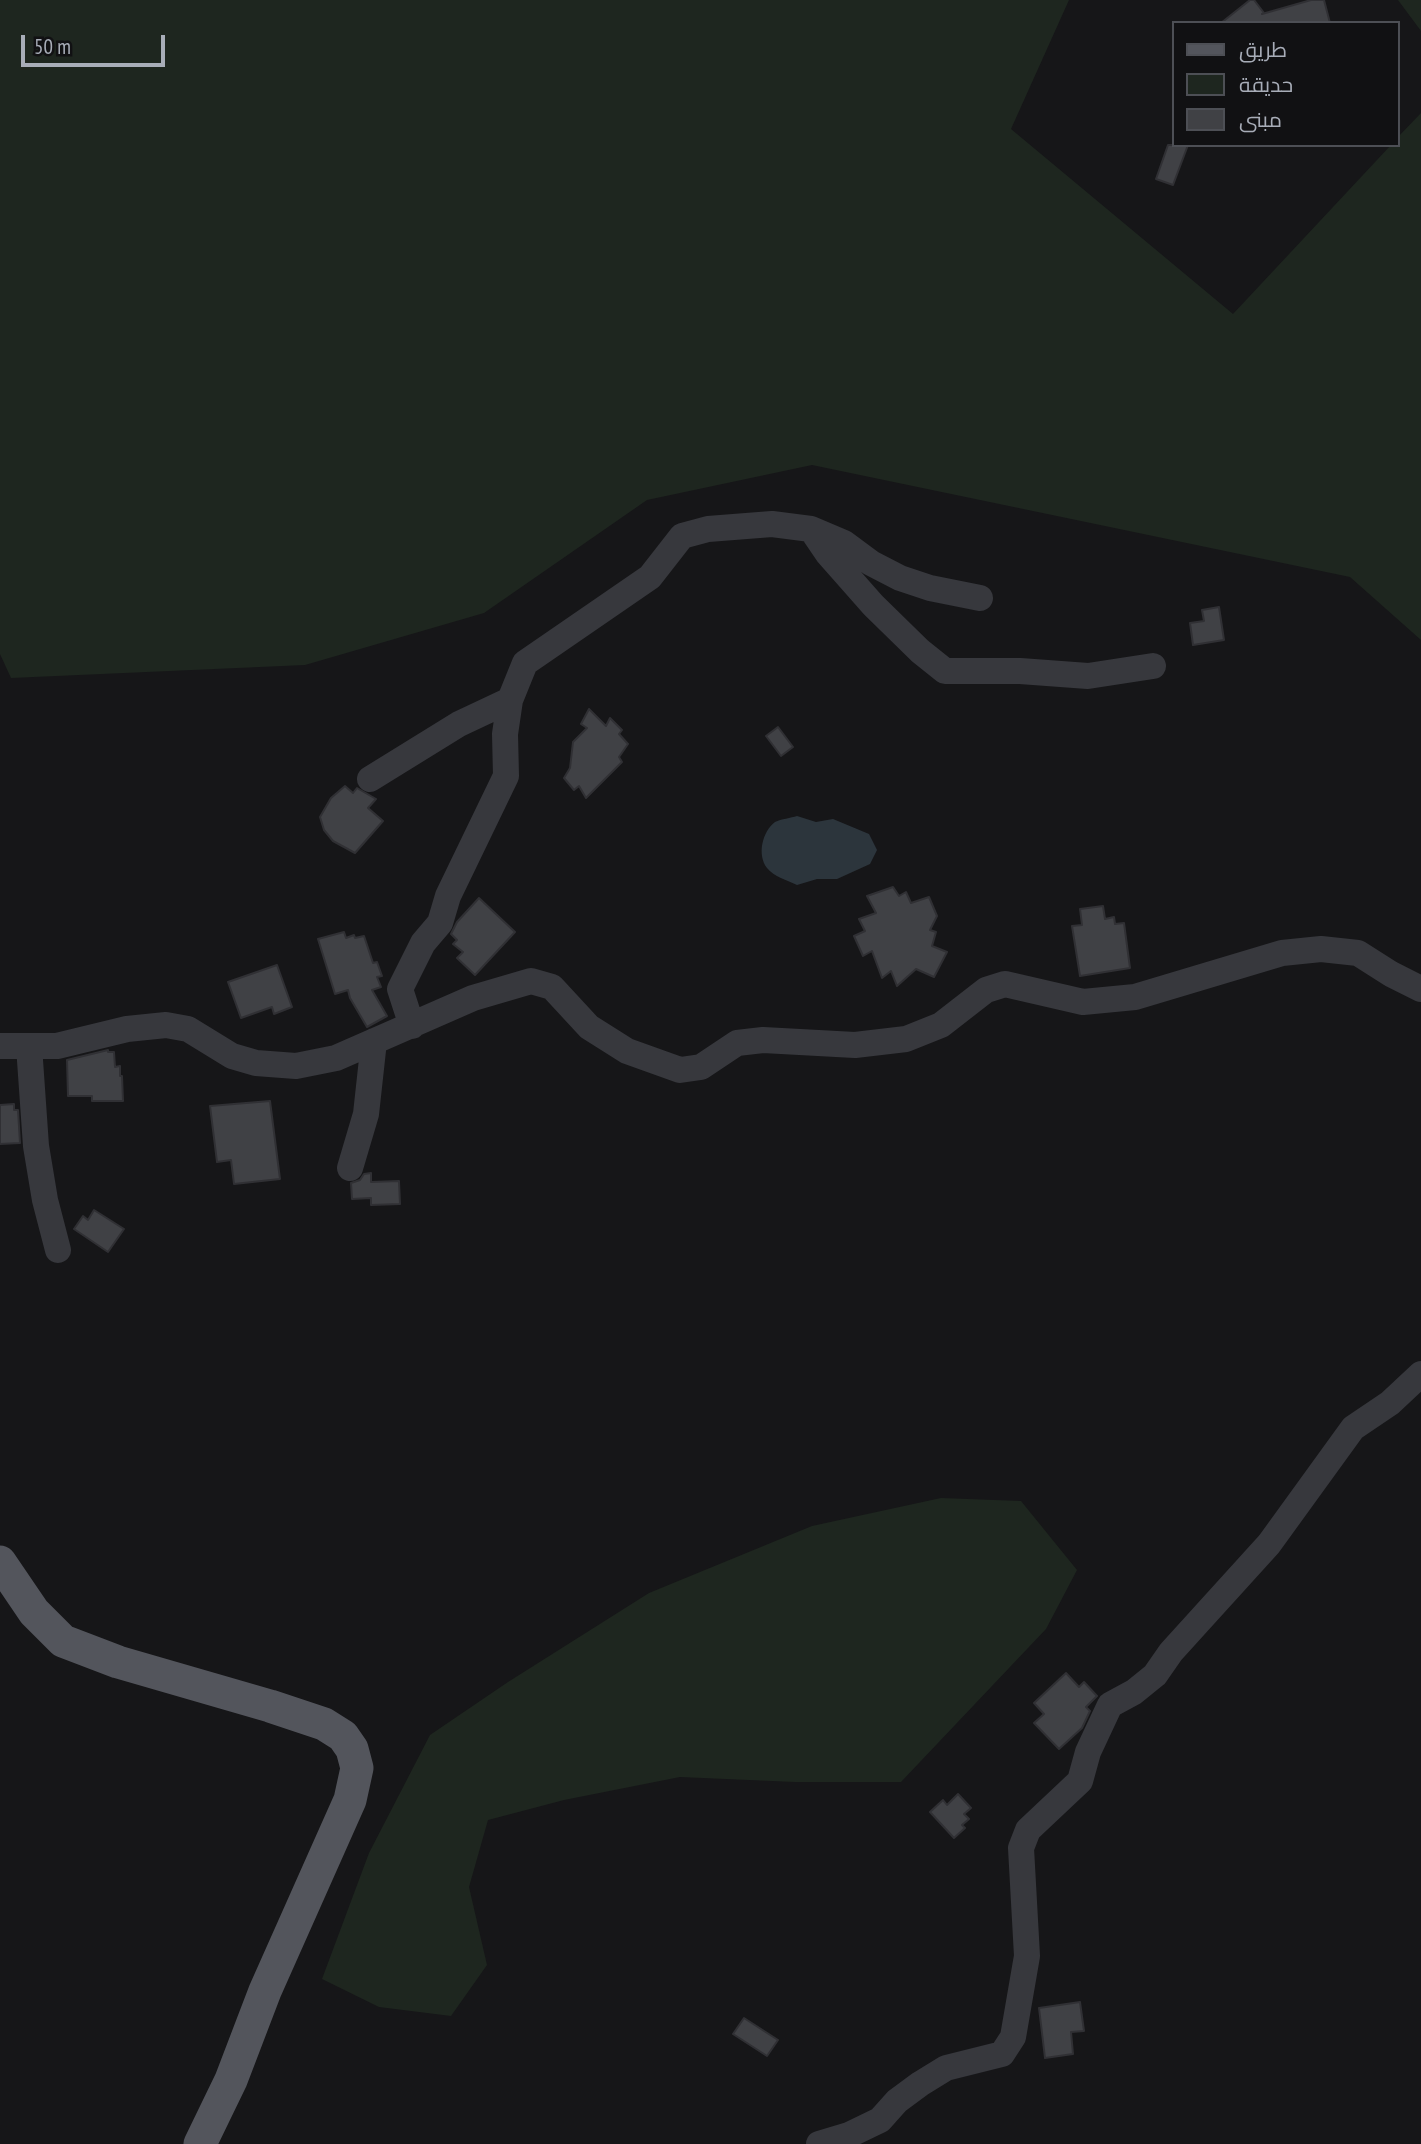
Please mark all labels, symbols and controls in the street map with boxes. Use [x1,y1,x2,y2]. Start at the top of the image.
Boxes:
scale bar [24,21,168,65]
legend [1172,21,1400,147]
text: 50 m [34,33,71,60]
text: طريق [1239,36,1287,63]
text: حديقة [1239,71,1293,98]
text: مبنى [1239,106,1282,133]

